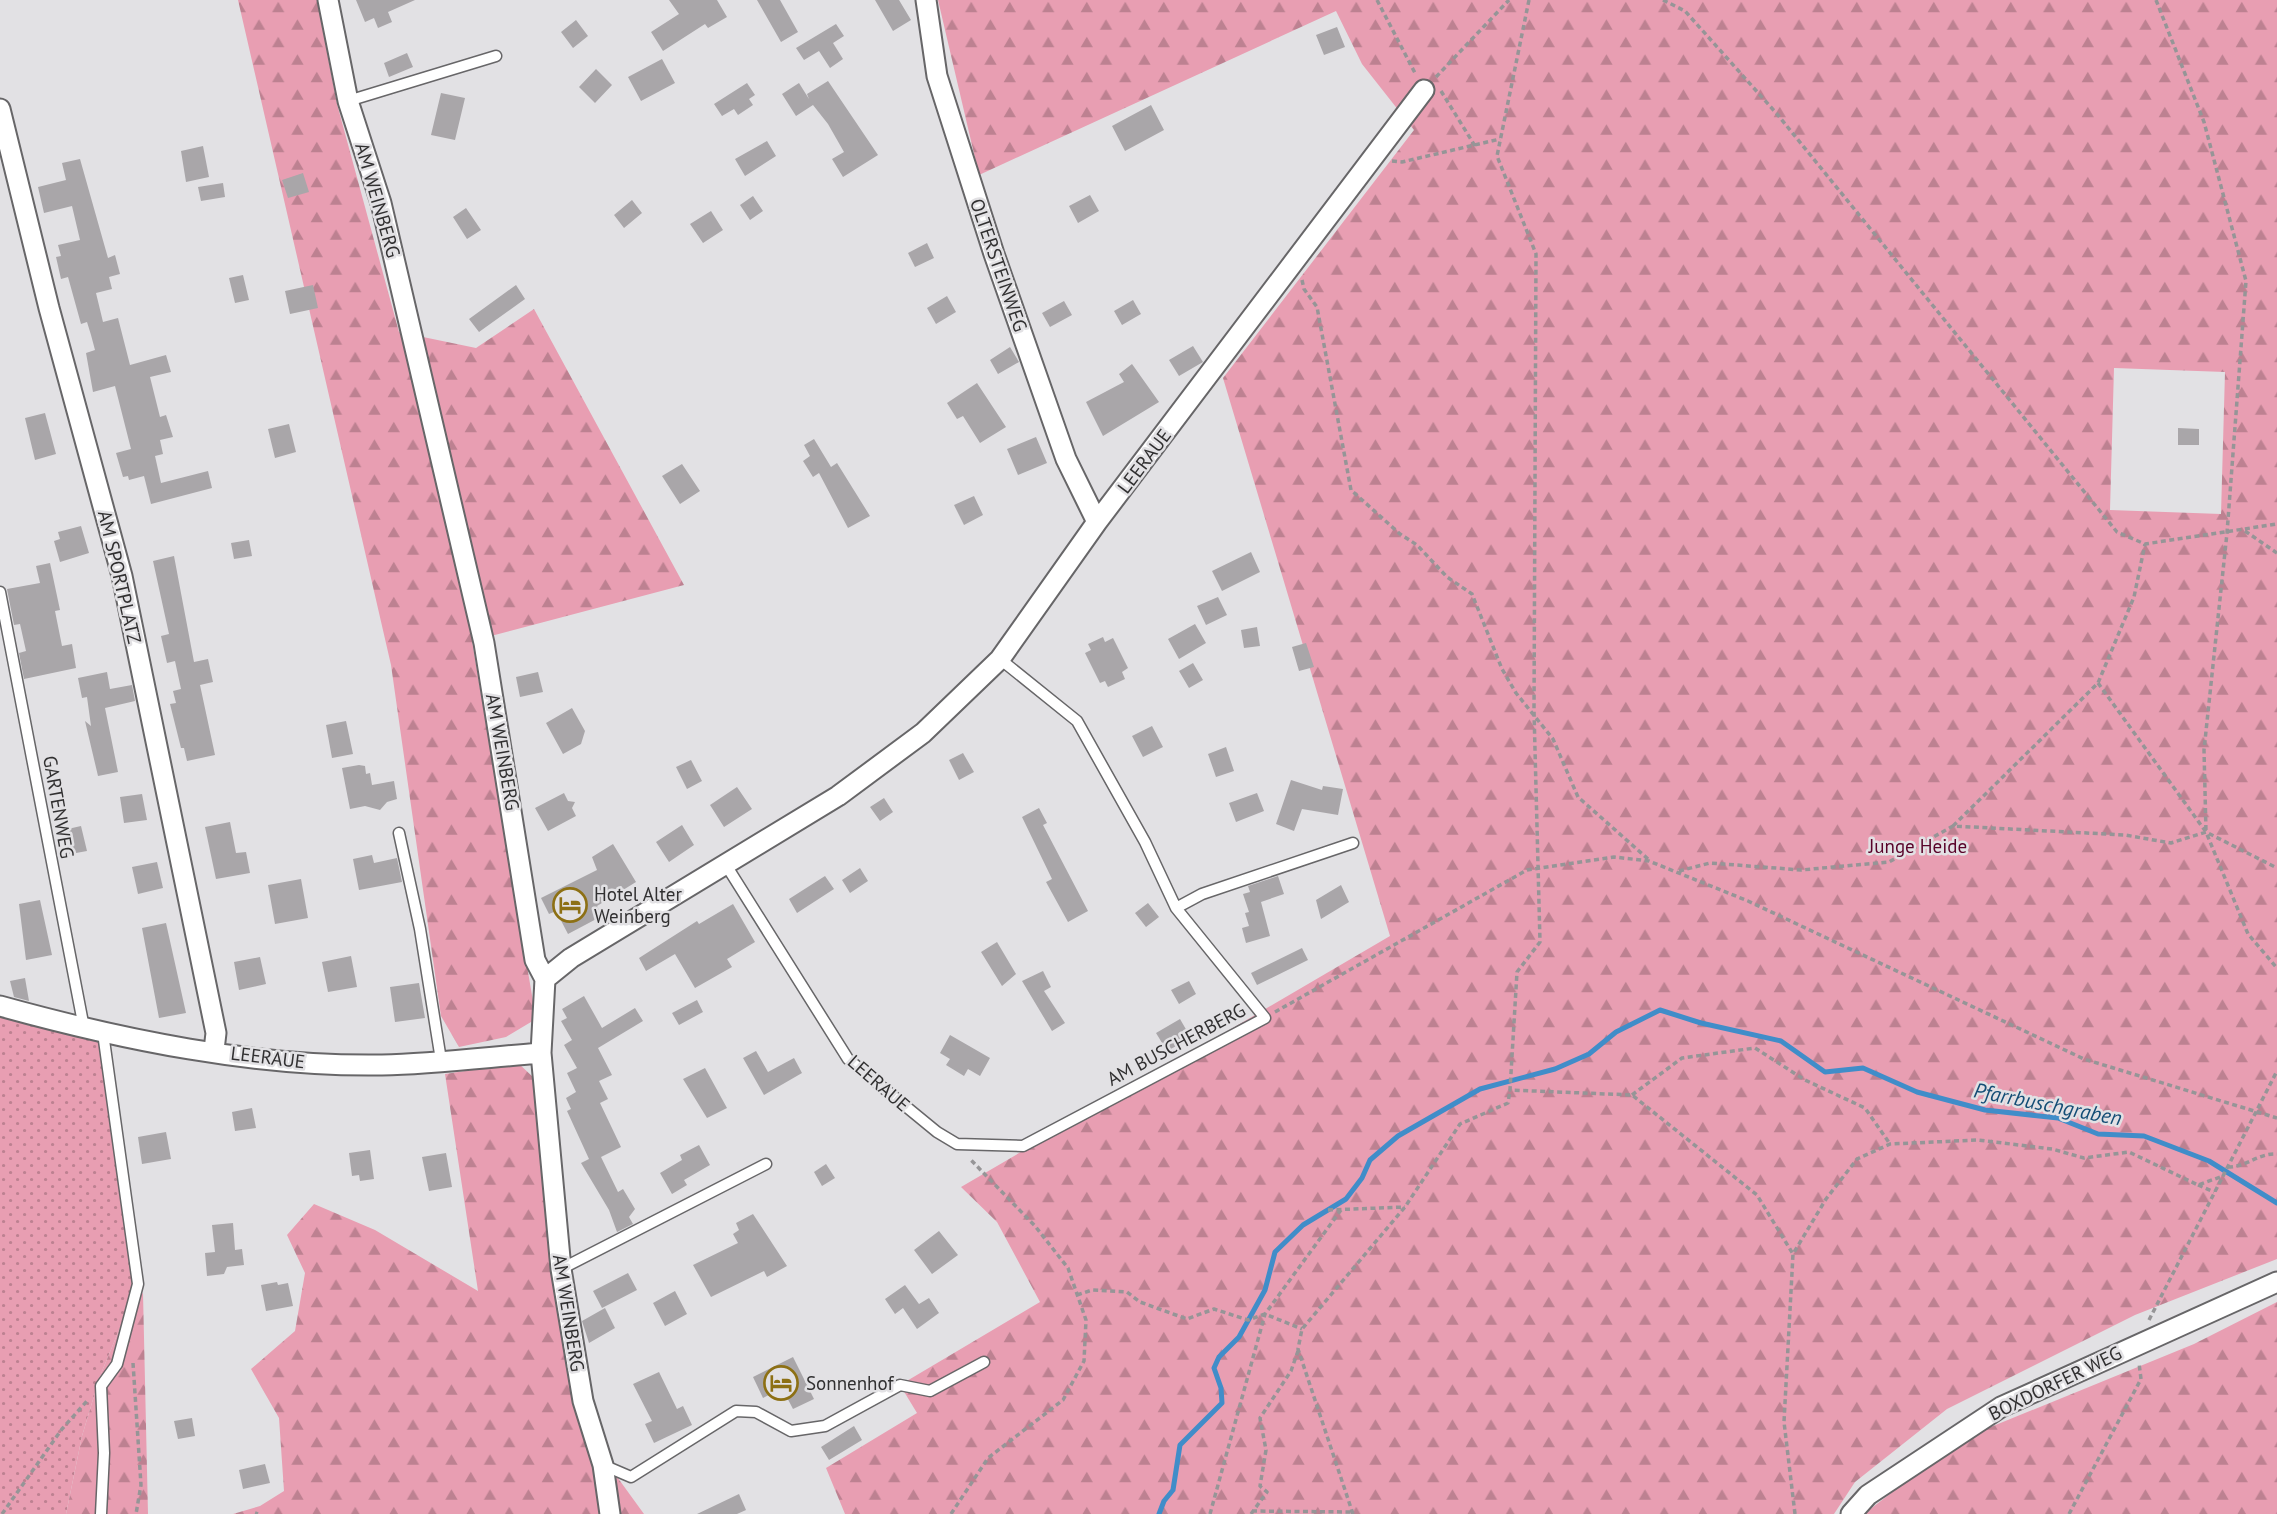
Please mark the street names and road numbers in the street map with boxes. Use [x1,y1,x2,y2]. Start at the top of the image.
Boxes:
street label: AM WEINBERG [350,140,406,260]
street label: OLTERSTEINWEG [965,195,1033,335]
street label: LEERAUE [1112,424,1176,498]
street label: AM SPORTPLATZ [93,508,147,646]
street label: AM WEINBERG [481,692,525,812]
street label: GARTENWEG [38,754,80,860]
street label: AM BUSCHERBERG [1103,997,1249,1091]
street label: LEERAUE [229,1041,307,1073]
street label: LEERAUE [843,1049,915,1117]
street label: AM WEINBERG [548,1253,590,1373]
street label: BOXDORFER WEG [1984,1340,2126,1426]

